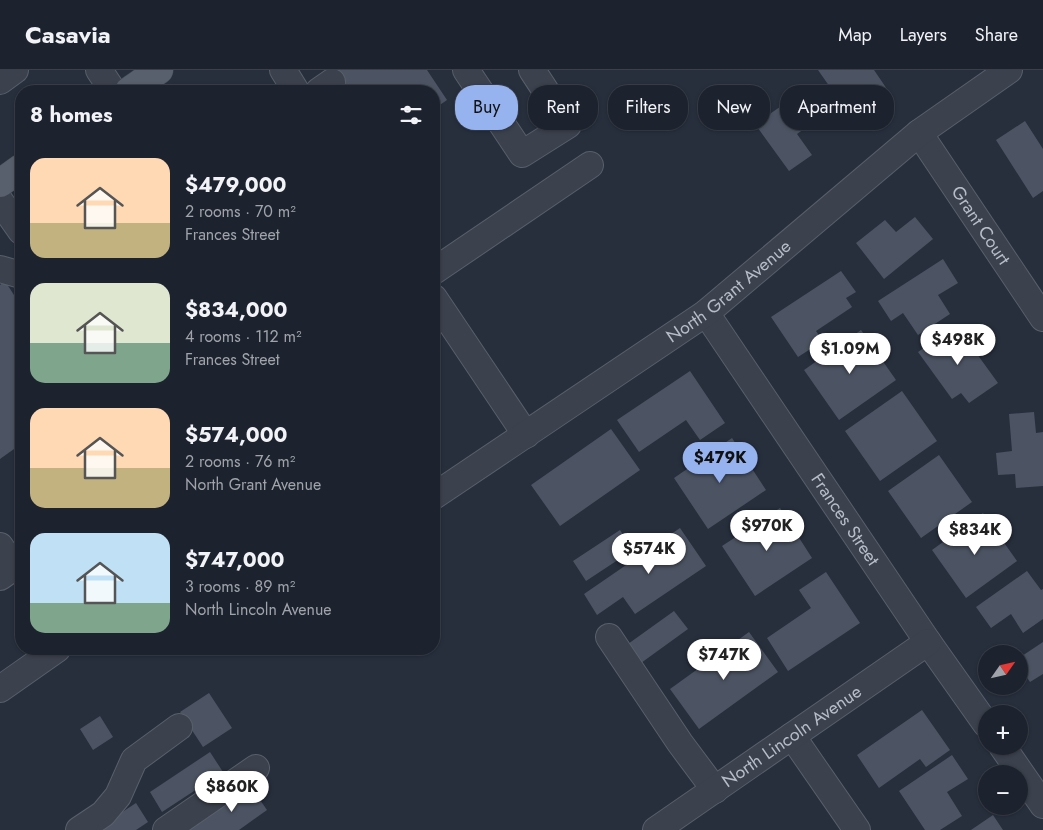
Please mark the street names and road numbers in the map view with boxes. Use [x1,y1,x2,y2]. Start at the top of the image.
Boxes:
street label: Grant Court [945,181,1017,270]
street label: North Grant Avenue [661,233,797,349]
street label: Frances Street [805,468,886,571]
street label: North Lincoln Avenue [716,679,867,794]

